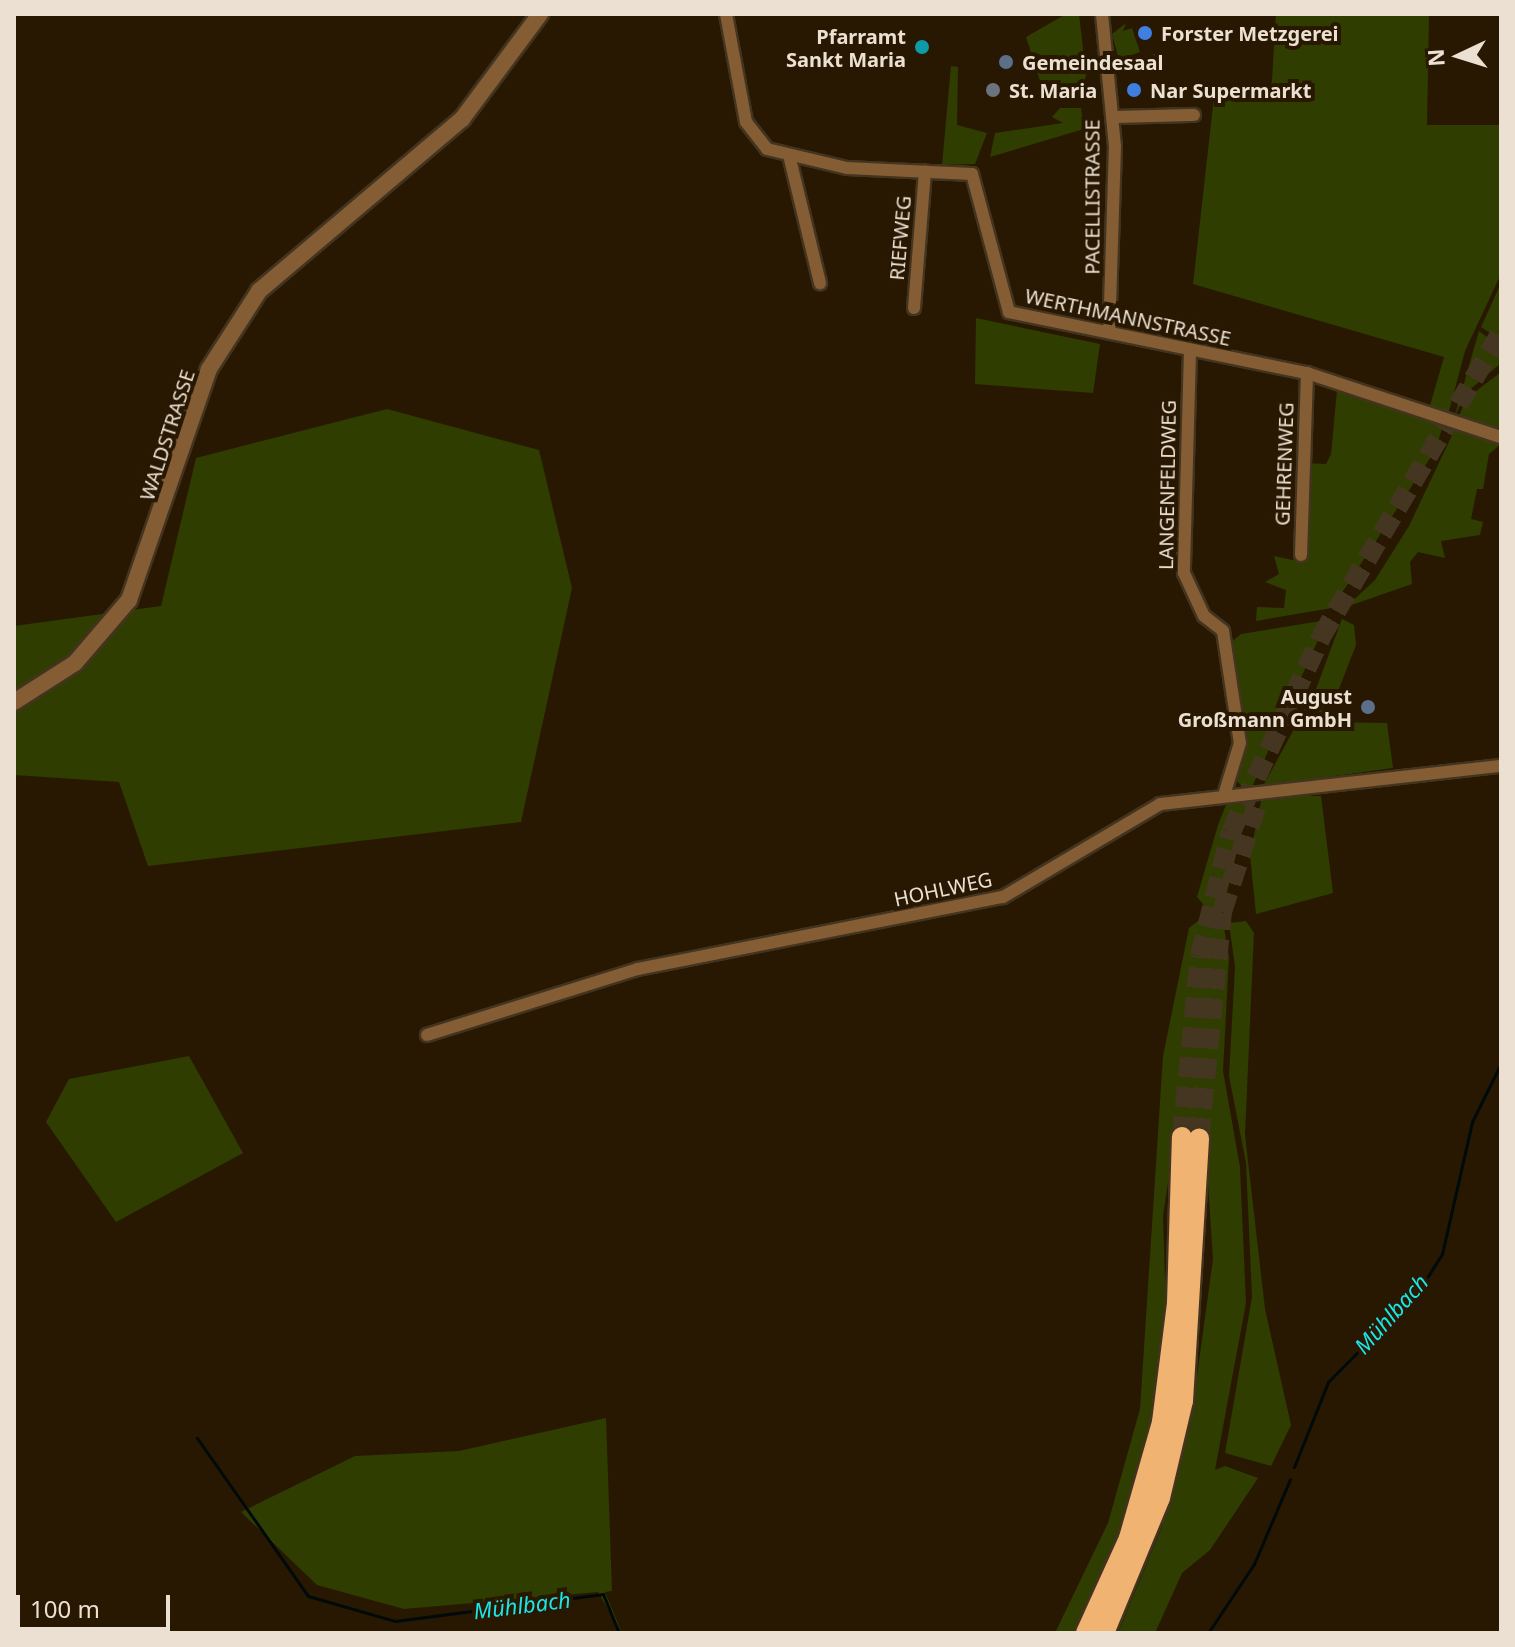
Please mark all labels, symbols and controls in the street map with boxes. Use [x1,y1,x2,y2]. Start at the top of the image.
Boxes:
north arrow [1419,16,1499,96]
place label: Forster Metzgerei [1161,21,1339,45]
place label: Pfarramt Sankt Maria [786,24,906,71]
marker: Forster Metzgerei [1136,24,1154,42]
marker: Pfarramt Sankt Maria [913,38,931,56]
text: N [1419,48,1451,68]
place label: Gemeindesaal [1022,50,1163,74]
marker: Gemeindesaal [997,53,1015,71]
place label: St. Maria [1009,78,1097,102]
place label: Nar Supermarkt [1150,78,1311,102]
marker: St. Maria [984,81,1002,99]
marker: Nar Supermarkt [1125,81,1143,99]
street label: PACELLISTRASSE [1080,119,1104,275]
street label: RIEFWEG [884,195,916,281]
street label: WERTHMANNSTRASSE [1023,283,1233,351]
street label: WALDSTRASSE [135,367,199,503]
street label: LANGENFELDWEG [1154,400,1180,570]
street label: GEHRENWEG [1270,402,1298,526]
place label: August Großmann GmbH [1178,684,1352,731]
marker: August Großmann GmbH [1359,698,1377,716]
street label: HOHLWEG [892,867,994,911]
water label: Mühlbach [1349,1269,1433,1359]
scale bar [20,1579,174,1629]
water label: Mühlbach [472,1586,572,1624]
text: 100 m [30,1592,100,1625]

